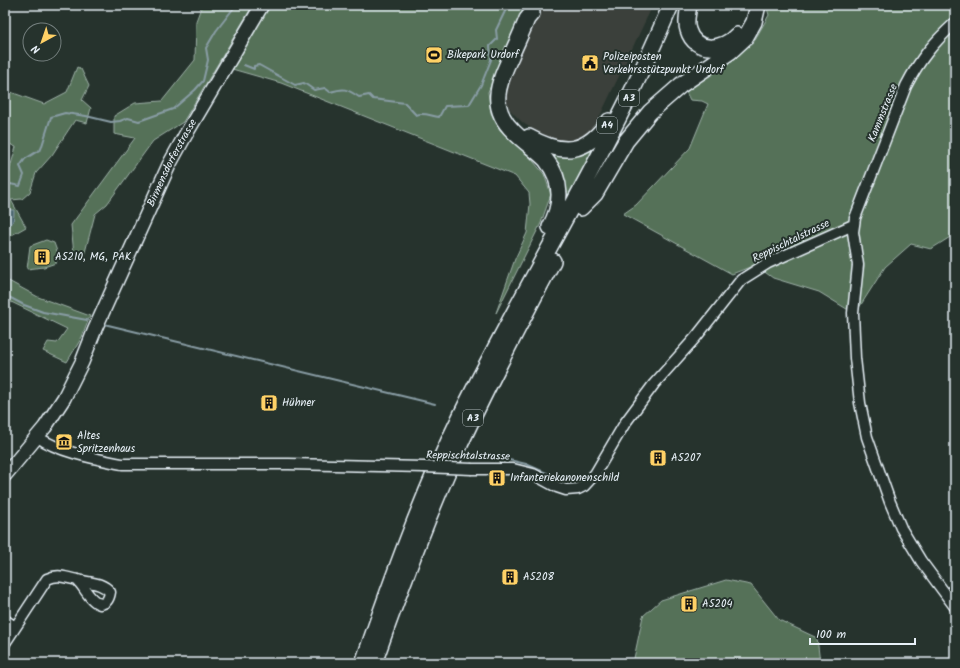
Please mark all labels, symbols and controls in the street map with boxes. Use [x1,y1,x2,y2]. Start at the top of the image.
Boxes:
north arrow [22,22,62,62]
text: N [28,40,45,58]
sports icon: Bikepark Urdorf [424,45,444,65]
place label: Bikepark Urdorf [447,46,521,64]
place label: Polizeiposten Verkehrsstützpunkt Urdorf [603,48,726,79]
public building icon: Polizeiposten Verkehrsstützpunkt Urdorf [580,53,600,73]
street label: Kammstrasse [863,81,903,145]
road number: A3 [619,90,639,106]
street label: Birmensdorferstrasse [142,115,202,210]
road number: A4 [597,117,617,133]
street label: Reppischtalstrasse [749,214,833,268]
building icon: A5210, MG, PAK [32,247,52,267]
place label: A5210, MG, PAK [55,248,132,266]
building icon: Hühner [259,393,279,413]
place label: Hühner [282,394,316,412]
road number: A3 [463,410,483,426]
place label: Altes Spritzenhaus [77,427,136,458]
museum icon: Altes Spritzenhaus [54,432,74,452]
street label: Reppischtalstrasse [426,446,510,466]
building icon: A5207 [648,448,668,468]
place label: A5207 [671,449,701,467]
building icon: Infanteriekanonenschild [487,468,507,488]
place label: Infanteriekanonenschild [510,469,619,487]
building icon: A5208 [500,567,520,587]
place label: A5208 [523,568,554,586]
building icon: A5204 [679,594,699,614]
place label: A5204 [702,595,733,613]
scale bar [810,620,915,646]
text: 100 m [816,625,847,644]

